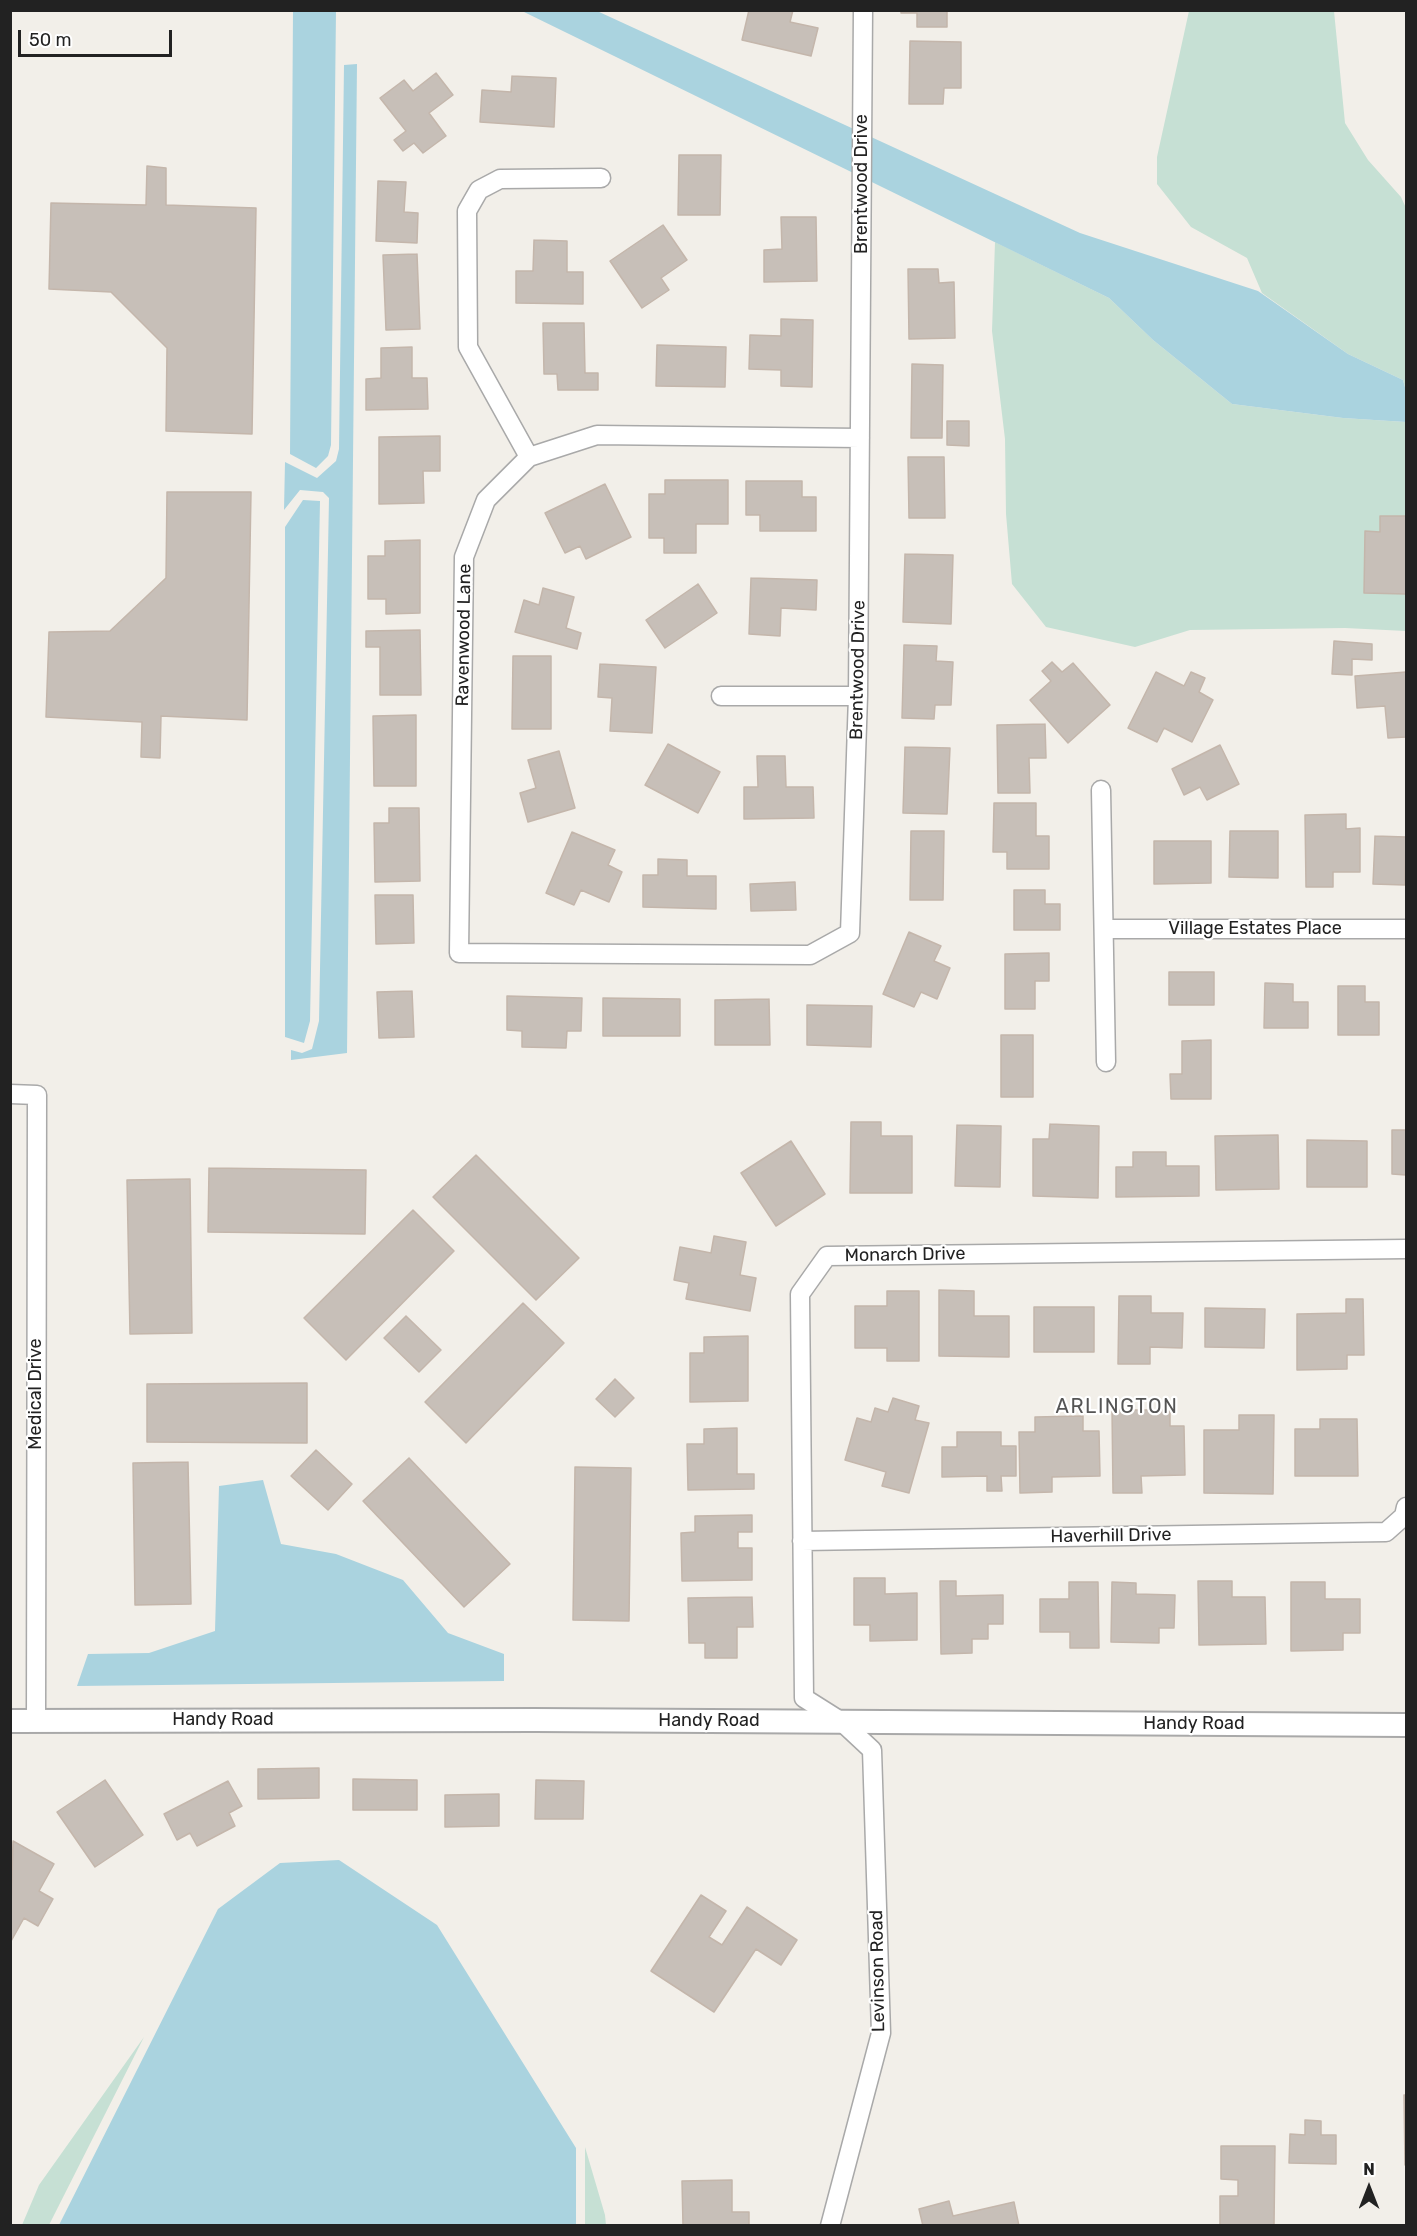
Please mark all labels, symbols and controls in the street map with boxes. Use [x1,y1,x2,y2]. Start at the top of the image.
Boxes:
scale bar [21,18,176,56]
text: 50 m [29,29,72,51]
street label: Brentwood Drive [851,114,873,254]
street label: Ravenwood Lane [452,563,476,707]
street label: Brentwood Drive [846,600,870,740]
street label: Village Estates Place [1168,918,1342,940]
street label: Monarch Drive [844,1243,966,1267]
street label: Medical Drive [25,1338,47,1450]
district label: ARLINGTON [1056,1395,1178,1419]
street label: Haverhill Drive [1050,1524,1172,1548]
street label: Handy Road [172,1709,274,1731]
street label: Handy Road [658,1710,760,1732]
street label: Handy Road [1143,1713,1245,1735]
street label: Levinson Road [866,1910,890,2032]
north arrow [1339,2158,1399,2218]
text: N [1363,2160,1375,2179]

